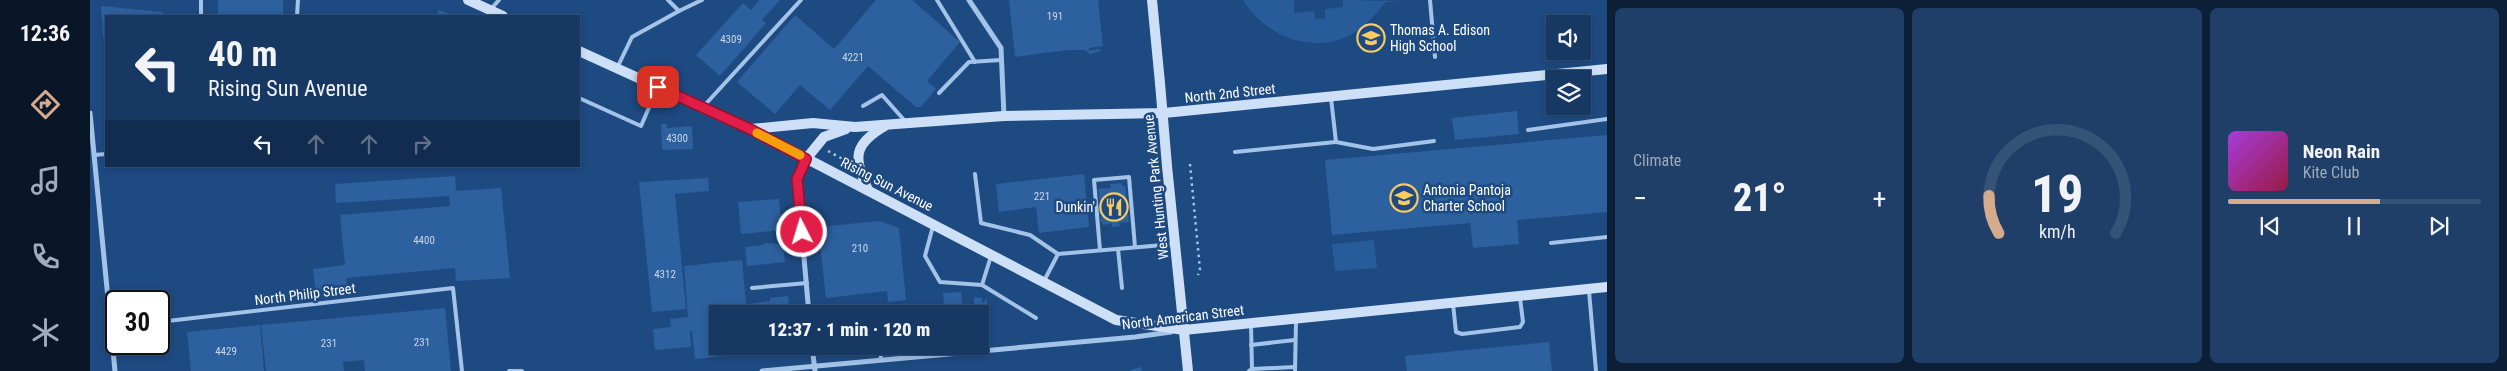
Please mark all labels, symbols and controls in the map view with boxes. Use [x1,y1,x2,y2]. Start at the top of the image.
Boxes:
house number: 191 [1047,10,1063,23]
map controls [1546,15,1591,115]
button: sound [1546,15,1591,60]
text: 12:36 [20,21,70,46]
place label: Thomas A. Edison High School [1390,22,1490,54]
school or university icon: Thomas A. Edison High School [1356,23,1386,53]
house number: 4309 [720,33,742,46]
text: 40 m [208,34,277,75]
icon: left [125,35,190,100]
house number: 4221 [842,51,864,64]
pin [637,66,679,108]
button: layers [1546,70,1591,115]
icon: arrive [644,73,672,101]
text: Rising Sun Avenue [208,76,367,101]
street label: North 2nd Street [1184,80,1276,106]
icon: directions [28,87,63,122]
street label: West Hunting Park Avenue [1140,113,1172,260]
icon: left [249,130,277,158]
icon: ahead [302,130,330,158]
icon: ahead [355,130,383,158]
icon: right [408,130,436,158]
house number: 4300 [666,132,688,145]
text: Neon Rain [2303,140,2380,163]
text: Climate [1633,151,1681,170]
street label: Rising Sun Avenue [838,154,936,214]
icon: music [28,163,63,198]
text: Kite Club [2303,163,2359,182]
text: 19 [2031,164,2083,225]
text: 21° [1733,176,1786,220]
place label: Antonia Pantoja Charter School [1423,182,1511,214]
text: − [1633,182,1647,215]
text: + [1872,182,1886,215]
school or university icon: Antonia Pantoja Charter School [1389,183,1419,213]
house number: 221 [1034,190,1050,203]
restaurant icon: Dunkin' [1099,192,1129,222]
place label: Dunkin' [1055,199,1095,215]
position arrow [775,205,827,257]
icon: previous [2256,212,2284,240]
icon: pause [2340,212,2368,240]
icon: next [2425,212,2453,240]
text: km/h [2039,221,2075,242]
house number: 4400 [413,234,435,247]
icon: phone [28,239,63,274]
house number: 210 [852,242,868,255]
house number: 4312 [654,268,676,281]
street label: North Philip Street [254,280,356,308]
speed limit sign: 30 [105,290,170,355]
street label: North American Street [1121,302,1245,332]
icon: climate [28,315,63,350]
text: 12:37 · 1 min · 120 m [768,318,930,341]
house number: 231 [414,336,430,349]
house number: 231 [321,337,337,350]
house number: 4429 [215,345,237,358]

